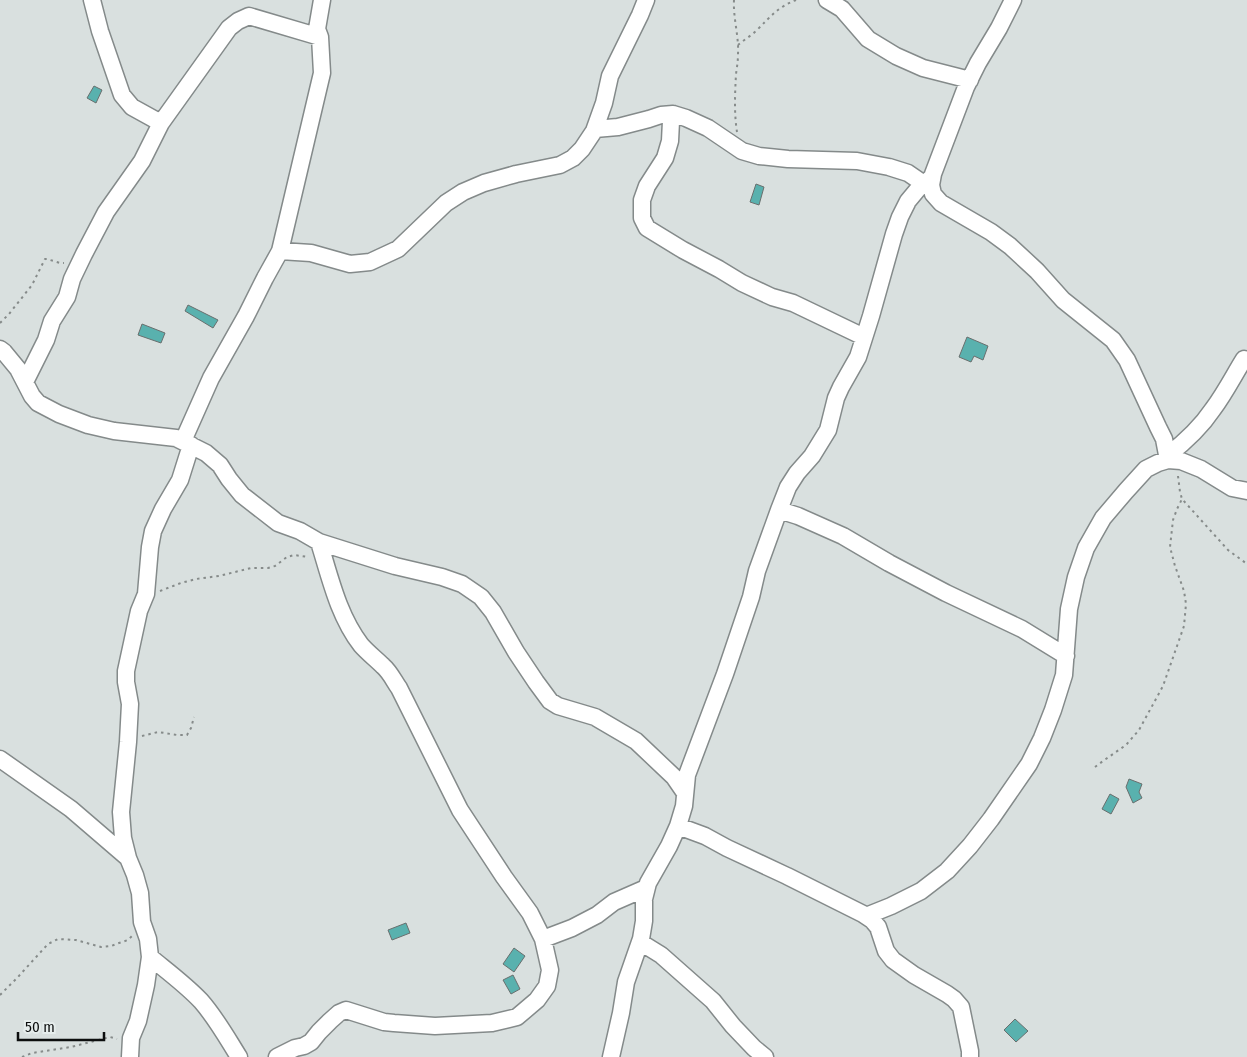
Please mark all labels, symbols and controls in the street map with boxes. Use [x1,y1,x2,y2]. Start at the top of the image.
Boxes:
scale bar [18,1010,104,1042]
text: 50 m [25,1018,55,1036]

